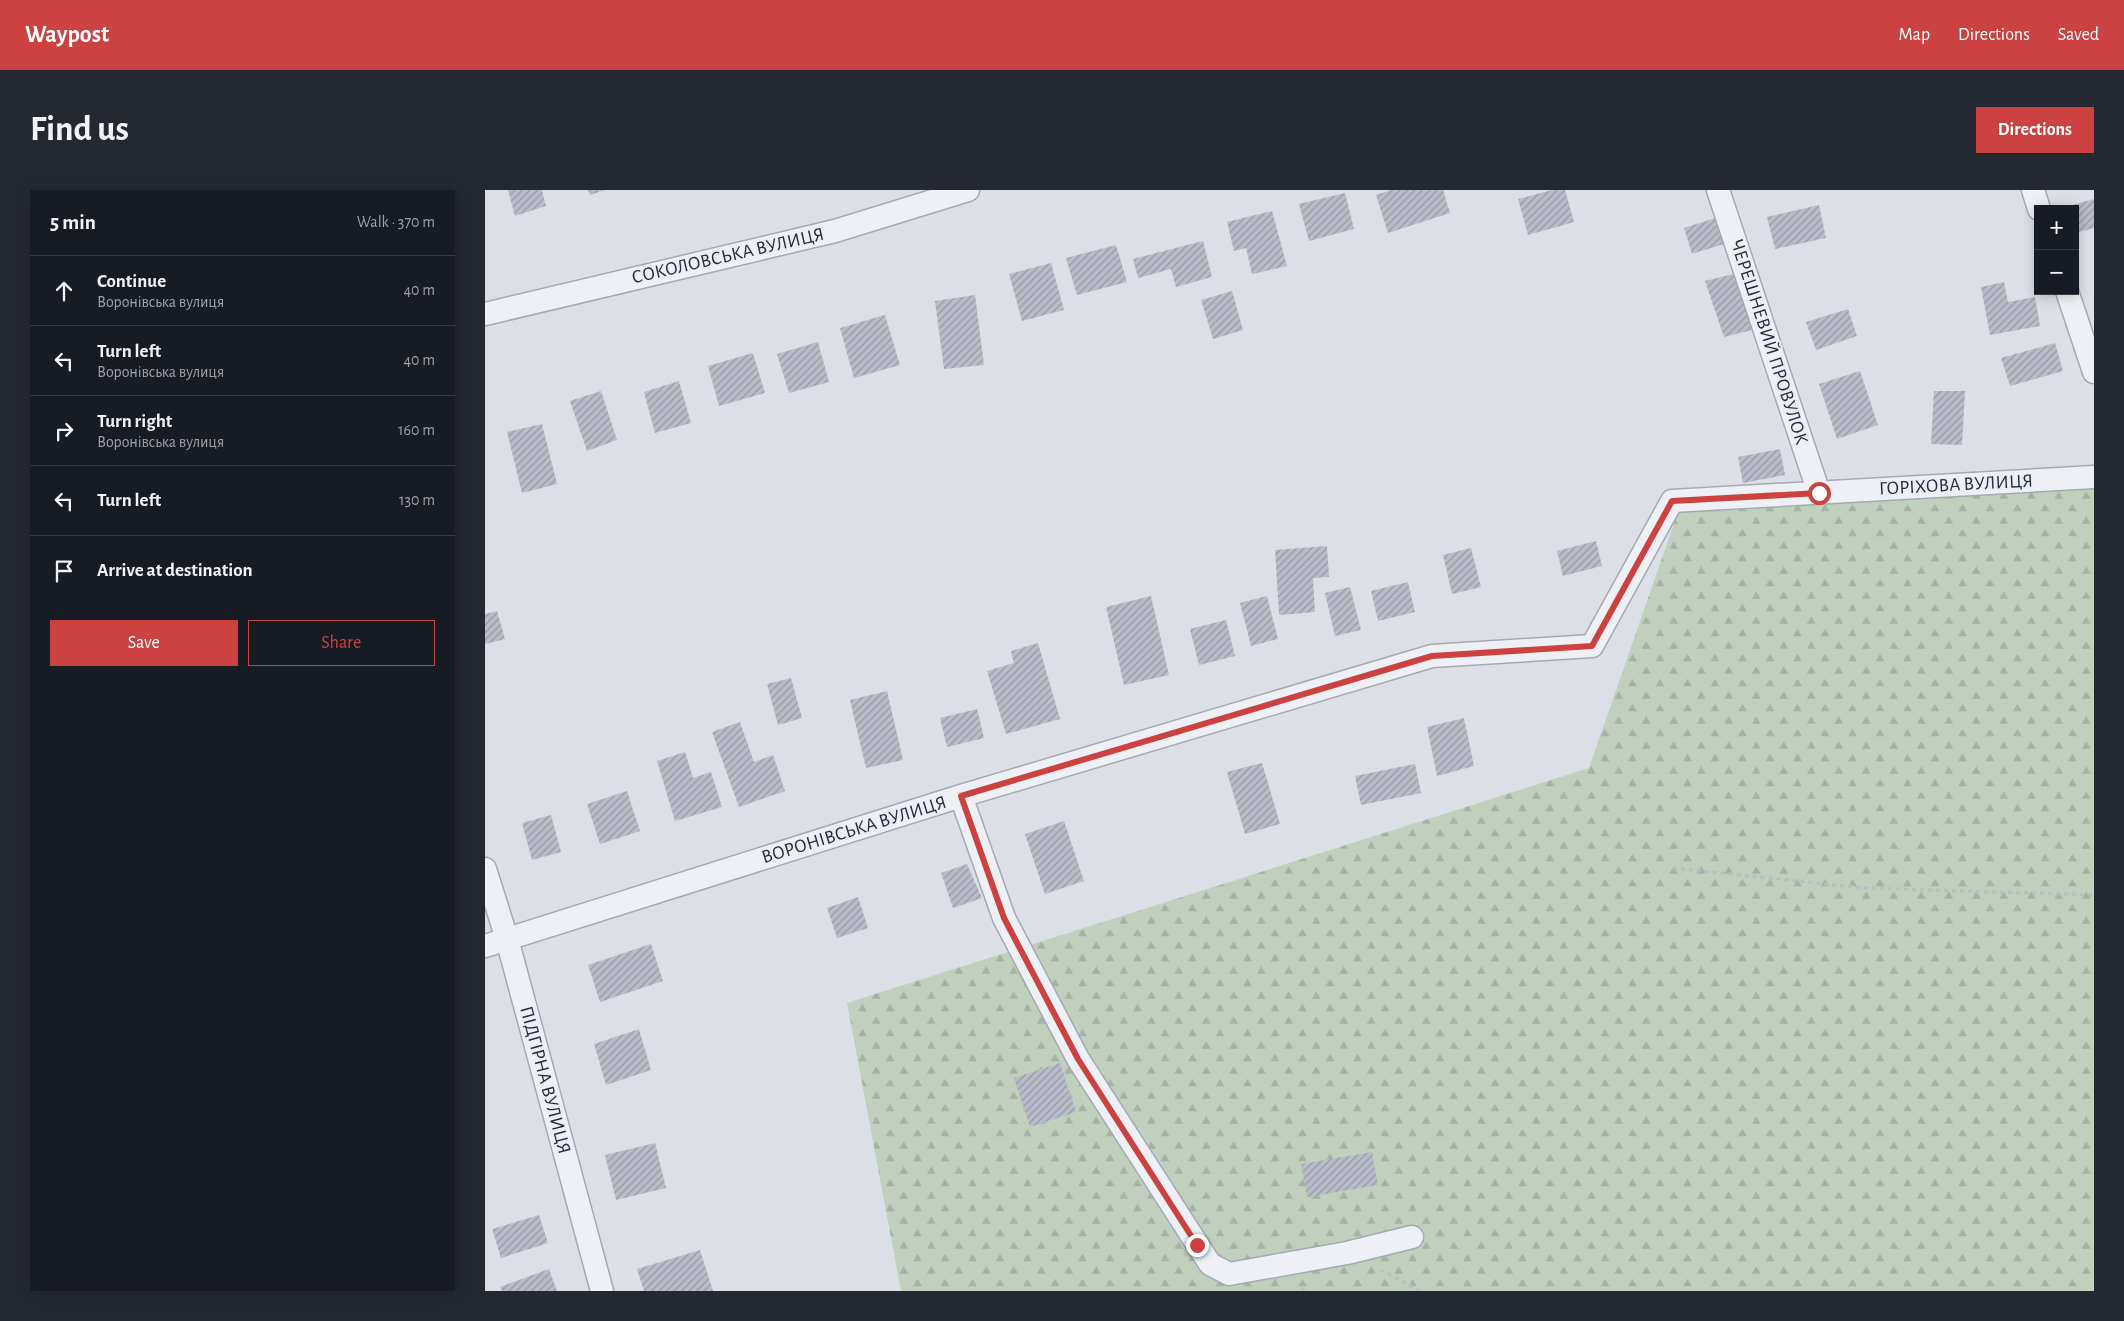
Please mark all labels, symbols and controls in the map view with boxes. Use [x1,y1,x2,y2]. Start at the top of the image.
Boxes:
text: Waypost [25,23,109,47]
text: Map [1899,26,1930,44]
text: Directions [1958,26,2030,44]
text: Saved [2058,26,2099,44]
button: Directions [1976,107,2094,153]
text: Find us [30,112,129,147]
map controls [2034,205,2079,295]
button: + [2034,205,2079,250]
text: 5 min [50,212,96,233]
text: Walk · 370 m [357,214,435,230]
street label: СОКОЛОВСЬКА ВУЛИЦЯ [630,225,826,287]
street label: ЧЕРЕШНЕВИЙ ПРОВУЛОК [1727,237,1812,447]
button: − [2034,250,2079,295]
text: Continue [97,272,166,291]
icon: ahead [50,277,78,305]
text: 40 m [403,282,435,298]
text: Воронівська вулиця [97,294,224,310]
text: Turn left [97,342,161,361]
icon: left [50,347,78,375]
text: 40 m [403,352,435,368]
text: Воронівська вулиця [97,364,224,380]
text: Turn right [97,412,172,431]
icon: right [50,417,78,445]
text: 160 m [398,422,435,438]
text: Воронівська вулиця [97,434,224,450]
street label: ГОРІХОВА ВУЛИЦЯ [1878,471,2034,499]
route start [1808,482,1831,505]
icon: left [50,487,78,515]
text: Turn left [97,491,161,510]
text: 130 m [399,492,435,508]
icon: arrive [50,557,78,585]
text: Arrive at destination [97,561,253,580]
button: Save [50,620,238,666]
button: Share [248,620,435,666]
street label: ВОРОНІВСЬКА ВУЛИЦЯ [759,793,949,867]
street label: ПІДГІРНА ВУЛИЦЯ [516,1004,574,1156]
route end [1186,1234,1209,1257]

